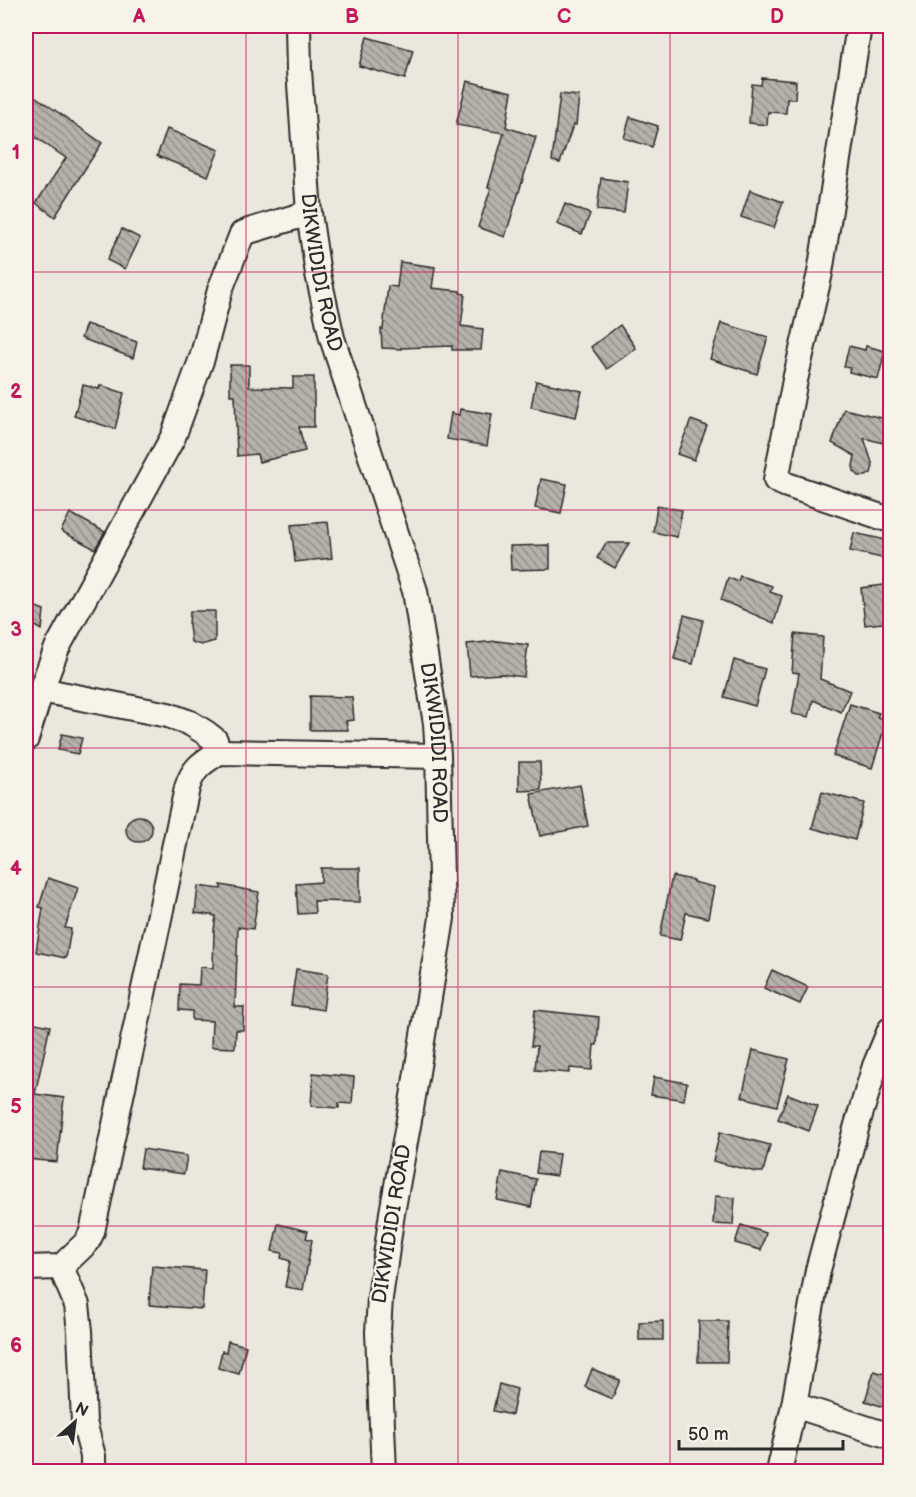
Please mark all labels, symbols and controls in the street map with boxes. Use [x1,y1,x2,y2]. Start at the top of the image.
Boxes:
text: A [132,5,146,29]
text: B [345,5,359,29]
text: C [557,5,571,29]
text: D [770,5,784,29]
text: 1 [12,141,20,165]
street label: DIKWIDIDI ROAD [296,192,348,355]
text: 2 [10,380,22,404]
text: 3 [10,618,22,642]
street label: DIKWIDIDI ROAD [414,661,452,823]
text: 4 [10,857,22,881]
text: 5 [10,1095,22,1119]
street label: DIKWIDIDI ROAD [368,1143,416,1305]
text: 6 [10,1334,22,1358]
north arrow [45,1392,105,1452]
text: N [72,1399,91,1421]
scale bar [679,1413,842,1451]
text: 50 m [688,1424,729,1445]

